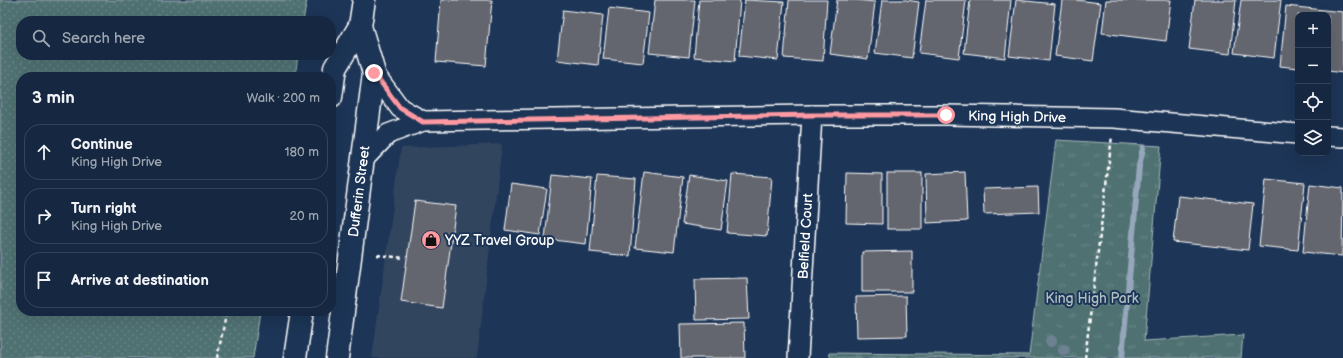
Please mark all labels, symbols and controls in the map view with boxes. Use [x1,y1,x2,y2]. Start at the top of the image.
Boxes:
map controls [1295,12,1331,156]
button: + [1295,12,1331,48]
search box [16,16,336,60]
icon: search [30,27,52,49]
text: Search here [62,29,145,48]
button: − [1295,48,1331,84]
route end [365,64,383,82]
button: locate [1295,84,1331,120]
text: 3 min [32,88,75,108]
text: Walk · 200 m [247,90,320,106]
route start [937,106,955,124]
street label: King High Drive [968,107,1066,126]
button: layers [1295,120,1331,156]
text: Continue [71,135,133,154]
icon: ahead [33,141,55,163]
text: 180 m [284,144,319,160]
street label: Dufferin Street [345,144,374,238]
text: King High Drive [71,154,162,170]
street label: Belfield Court [795,192,817,280]
text: Turn right [71,199,136,218]
icon: right [33,205,55,227]
text: 20 m [289,208,319,224]
text: King High Drive [71,218,162,234]
shop icon: YYZ Travel Group [420,229,442,251]
place label: YYZ Travel Group [444,232,554,249]
icon: arrive [33,269,55,291]
text: Arrive at destination [71,271,209,290]
park label: King High Park [1045,290,1139,307]

